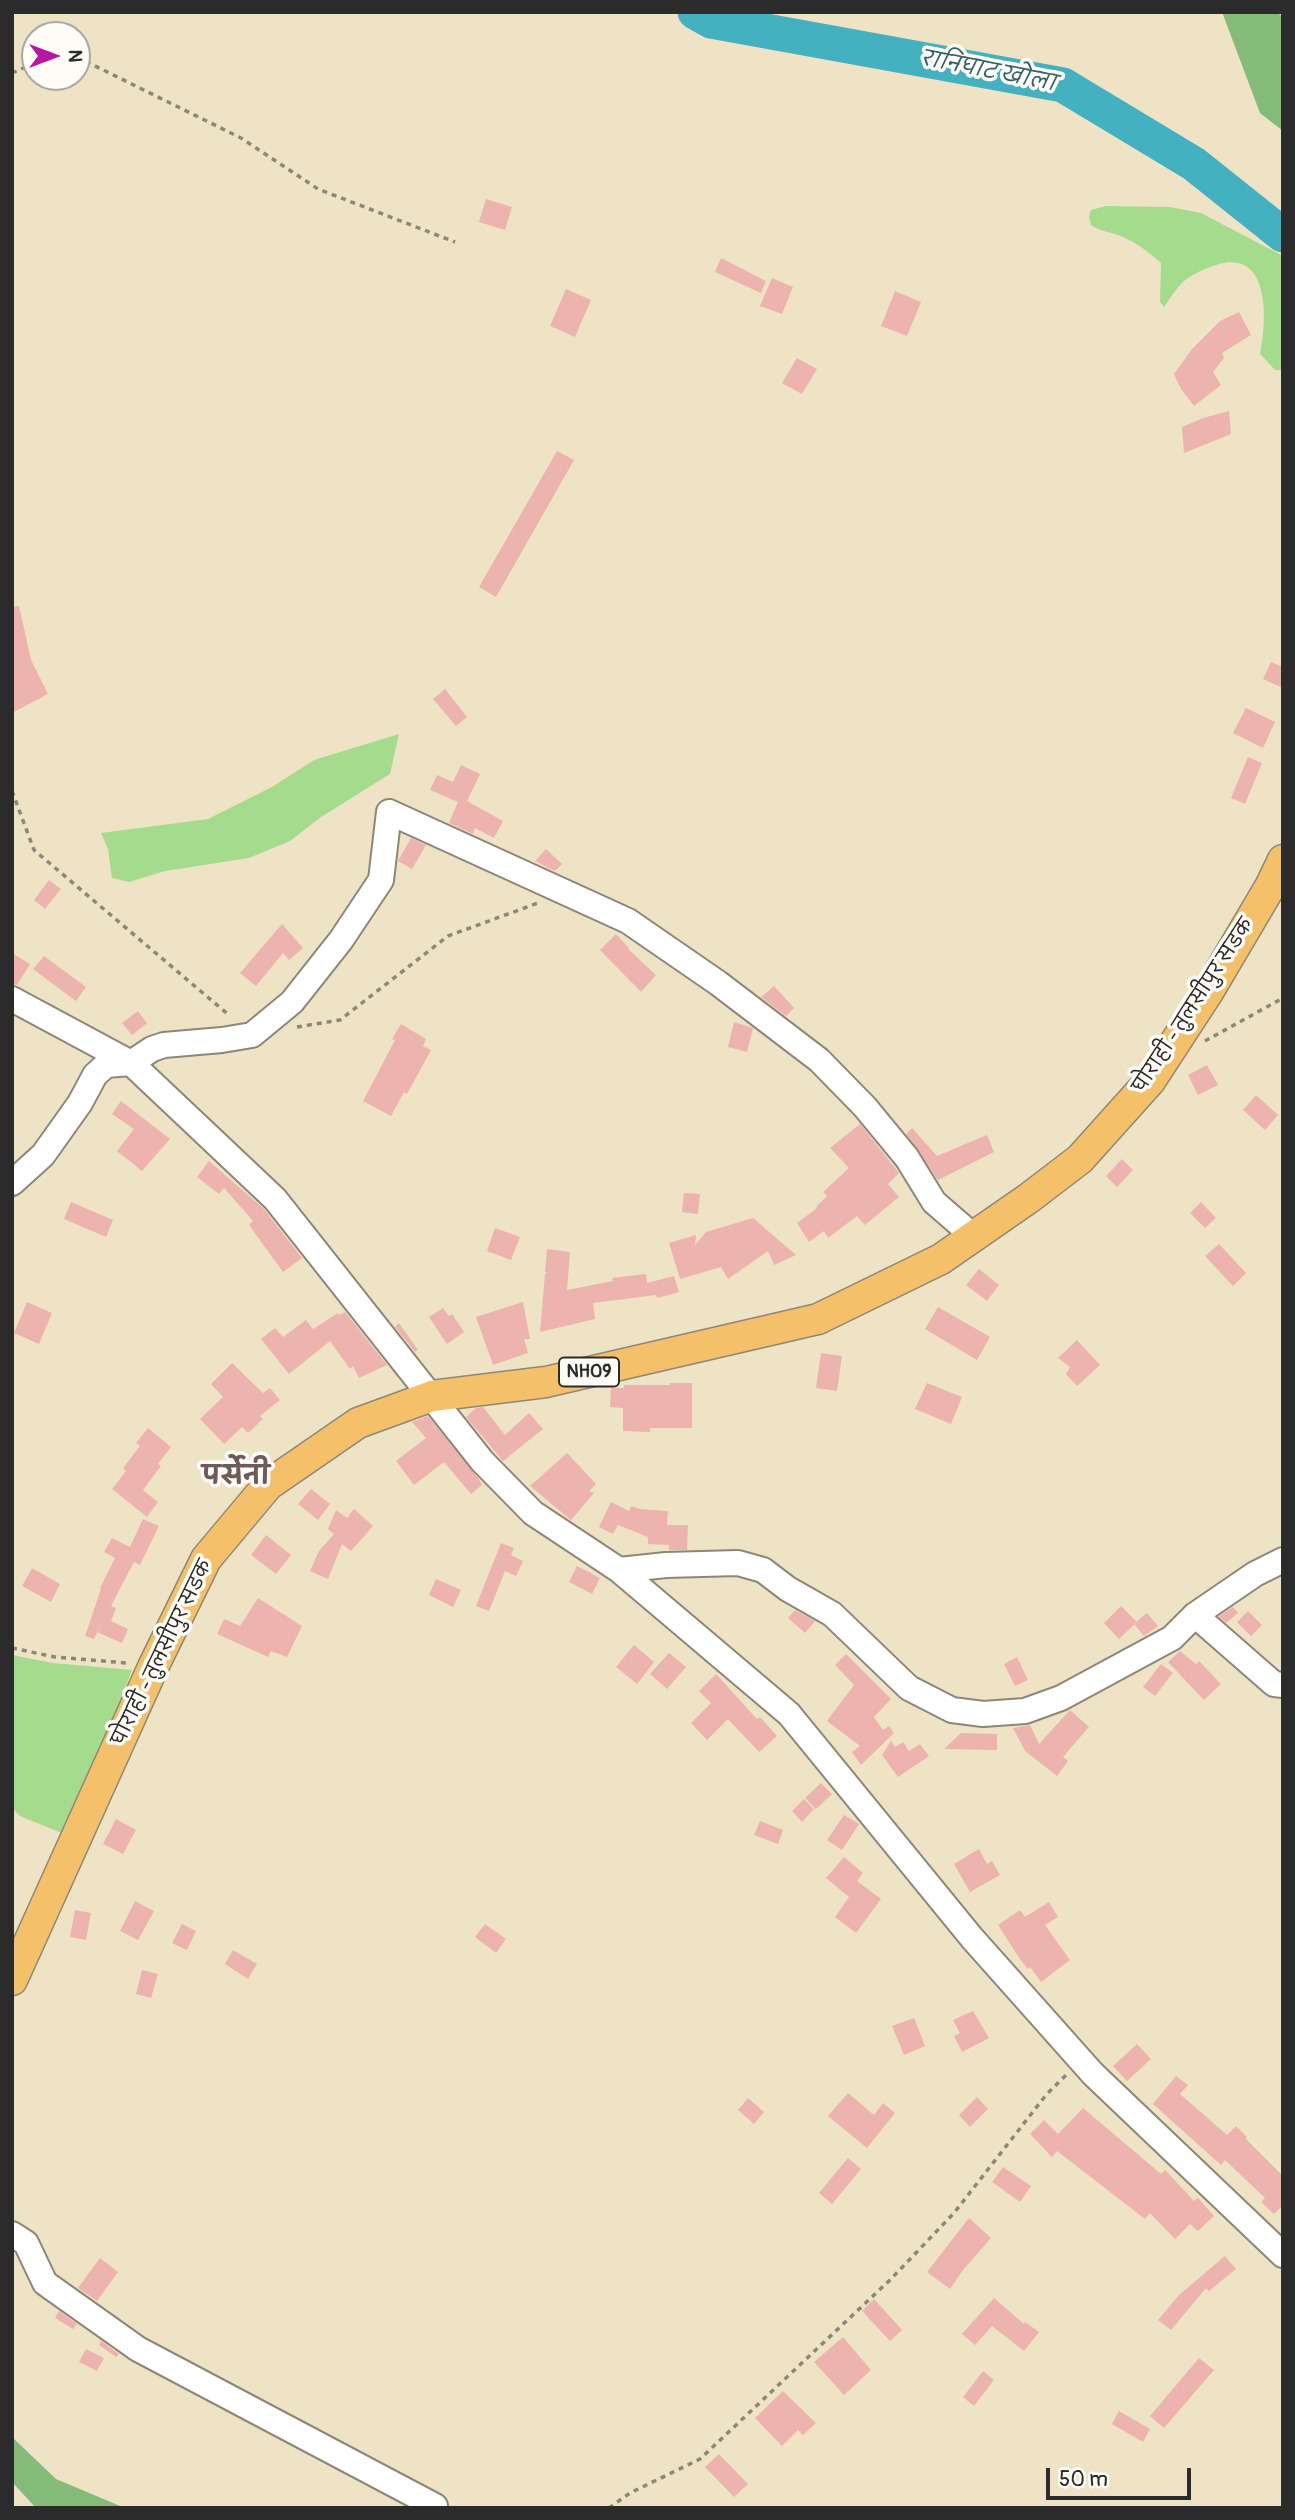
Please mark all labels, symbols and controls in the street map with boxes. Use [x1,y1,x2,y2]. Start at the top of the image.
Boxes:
north arrow [21,21,91,91]
water label: रानिघाट खोला [918,47,1058,97]
text: N [63,50,87,62]
street label: घोराही - तुलसीपुर सडक [1129,915,1259,1097]
road number: NH09 [559,1358,619,1386]
district label: पर्सेनी [202,1461,270,1493]
street label: घोराही - तुलसीपुर सडक [108,1557,218,1749]
scale bar [1050,2454,1195,2498]
text: 50 m [1059,2466,1108,2493]

